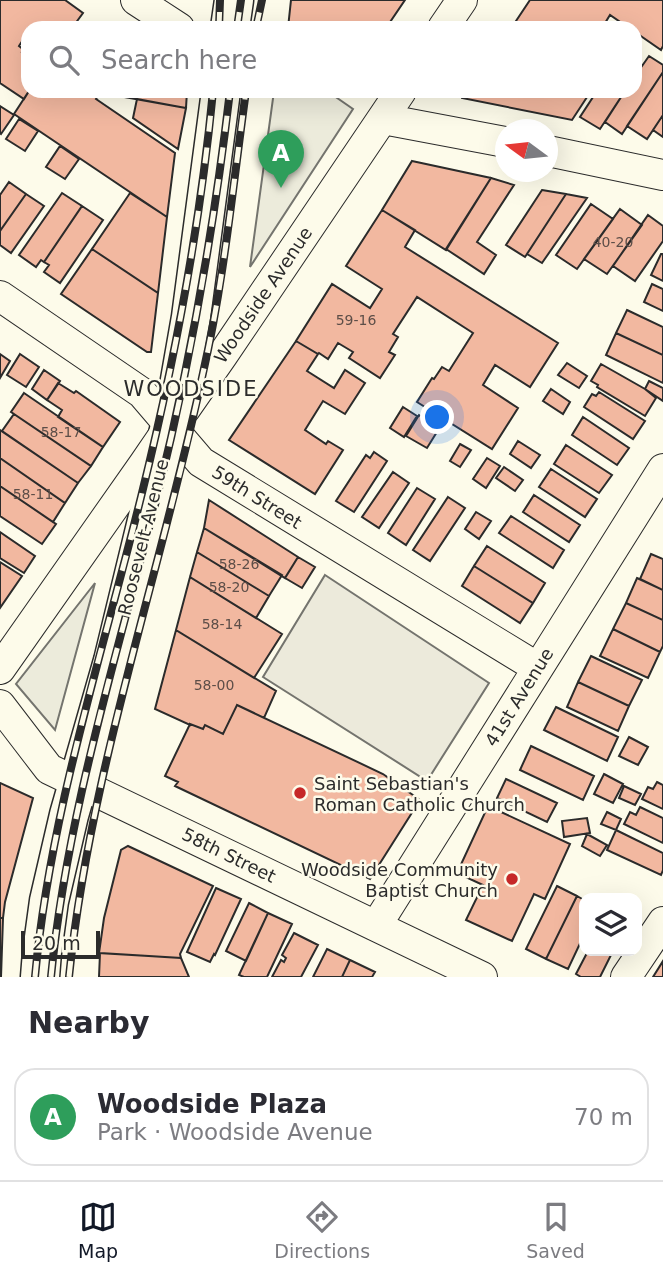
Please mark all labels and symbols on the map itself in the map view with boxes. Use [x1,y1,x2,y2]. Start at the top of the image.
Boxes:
north arrow [495,119,558,182]
pin: A [258,130,304,188]
street label: Woodside Avenue [210,223,316,367]
house number: 40-20 [593,234,633,250]
house number: 59-16 [336,312,376,328]
district label: WOODSIDE [124,377,258,401]
your location [420,400,454,434]
house number: 58-17 [41,424,81,440]
street label: Roosevelt Avenue [113,457,173,617]
street label: 59th Street [208,461,306,533]
house number: 58-11 [13,486,53,502]
house number: 58-26 [219,556,259,572]
house number: 58-20 [209,579,249,595]
house number: 58-14 [202,616,242,632]
street label: 41st Avenue [480,644,558,750]
house number: 58-00 [194,677,234,693]
place label: Saint Sebastian's Roman Catholic Church [314,773,525,815]
marker: Saint Sebastian's Roman Catholic Church [292,785,308,801]
street label: 58th Street [179,823,279,887]
place label: Woodside Community Baptist Church [301,859,498,901]
marker: Woodside Community Baptist Church [504,871,520,887]
scale bar [21,928,100,960]

